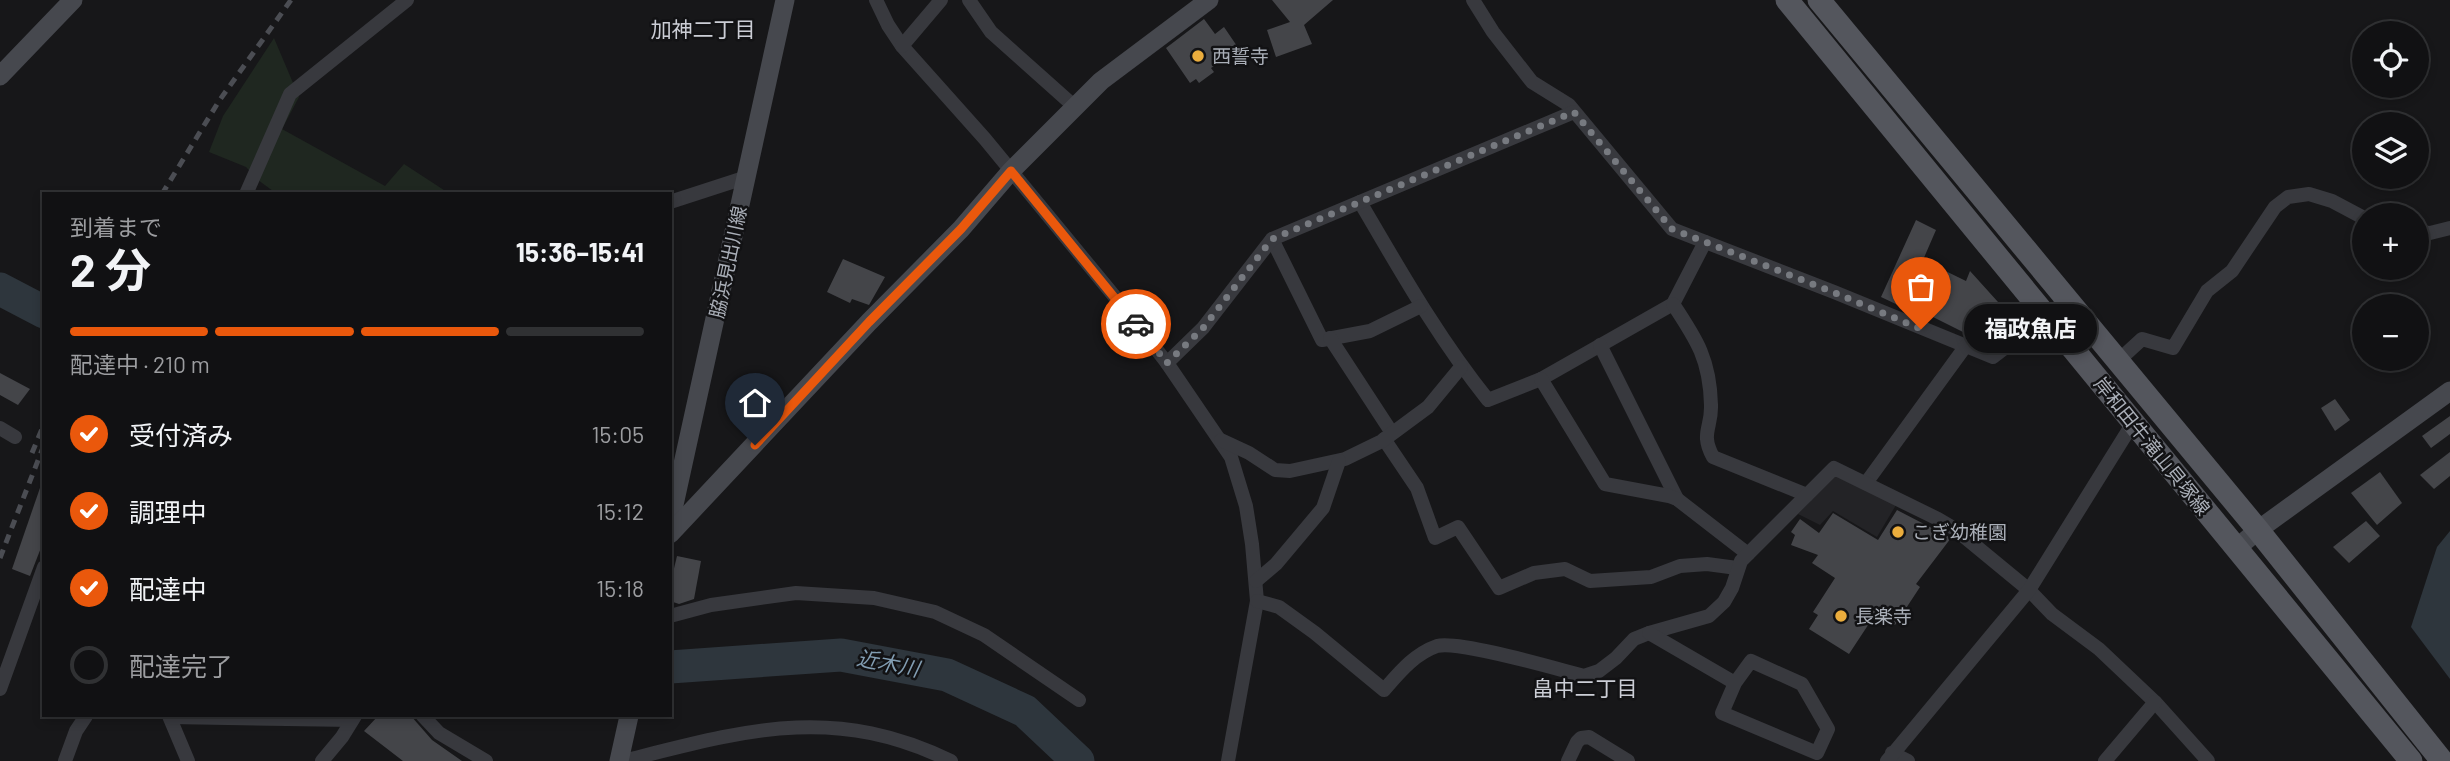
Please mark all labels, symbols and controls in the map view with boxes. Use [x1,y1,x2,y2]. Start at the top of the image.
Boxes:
district label: 加神二丁目 [651,16,756,41]
map controls [2352,21,2429,371]
button: locate [2352,21,2429,98]
place label: 西誓寺 [1212,44,1269,67]
marker: 西誓寺 [1190,48,1206,64]
button: layers [2352,112,2429,189]
button: + [2352,203,2429,280]
street label: 脇浜見出川線 [704,204,751,320]
text: 到着まで [70,213,162,241]
text: 15:36–15:41 [516,236,644,267]
text: 2 分 [70,241,151,296]
pin [1891,257,1951,329]
icon: bag [1902,268,1940,306]
courier [1101,289,1171,359]
button: − [2352,294,2429,371]
callout: 福政魚店 [1963,304,2096,354]
icon: car [1117,305,1155,343]
text: 福政魚店 [1985,314,2077,342]
text: 配達中 · 210 m [70,350,210,378]
street label: 岸和田牛滝山貝塚線 [2090,372,2215,519]
pin [725,373,785,445]
icon: home [736,384,774,422]
icon: check [70,415,108,453]
text: 受付済み [129,419,233,450]
text: 15:05 [592,420,644,448]
icon: check [70,492,108,530]
text: 調理中 [129,496,207,527]
text: 15:12 [596,497,644,525]
place label: こぎ幼稚園 [1912,520,2007,543]
marker: こぎ幼稚園 [1890,524,1906,540]
icon: check [70,569,108,607]
text: 配達中 [129,573,207,604]
text: 15:18 [596,574,644,602]
place label: 長楽寺 [1855,604,1912,627]
marker: 長楽寺 [1833,608,1849,624]
water label: 近木川 [855,644,924,681]
text: 配達完了 [129,650,233,681]
district label: 畠中二丁目 [1533,675,1638,700]

